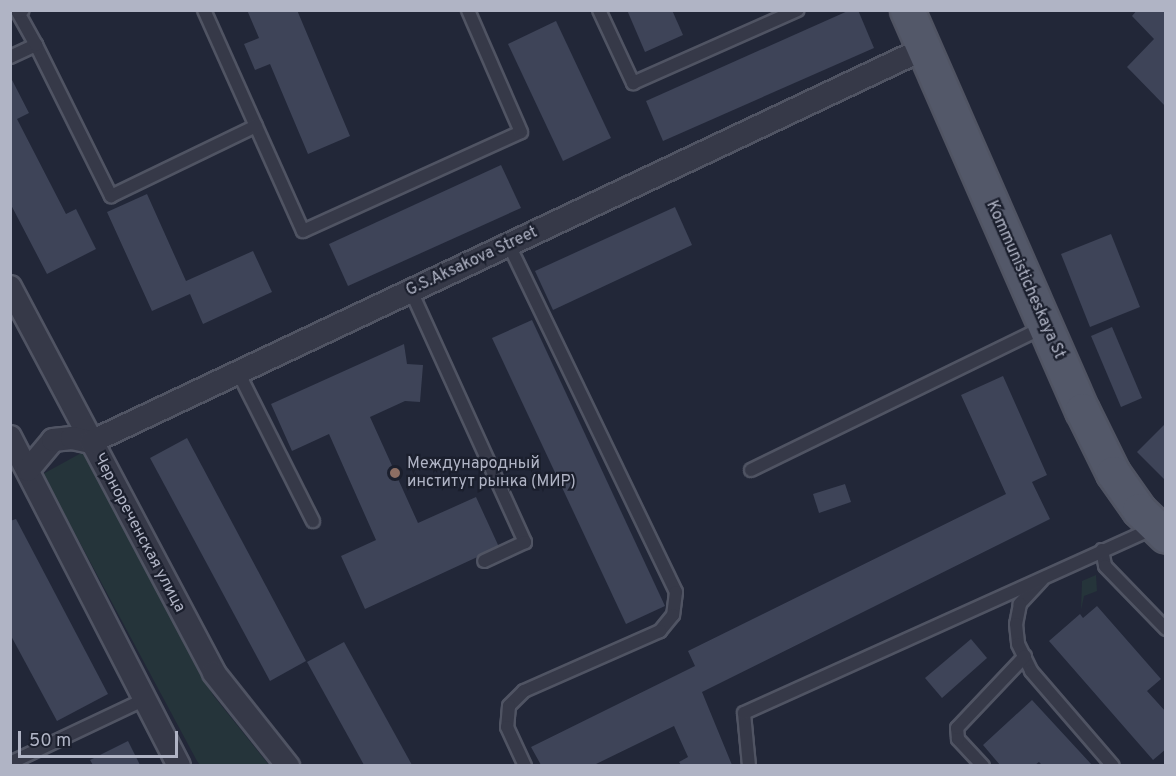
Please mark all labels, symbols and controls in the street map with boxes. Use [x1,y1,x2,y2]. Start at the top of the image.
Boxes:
street label: Kommunisticheskaya St [981,198,1069,362]
street label: G.S.Aksakova Street [403,223,541,301]
street label: Чернореченская улица [89,450,189,616]
place label: Международный институт рынка (МИР) [407,454,576,492]
marker: Международный институт рынка (МИР) [388,466,402,480]
scale bar [21,719,182,757]
text: 50 m [29,730,71,753]

